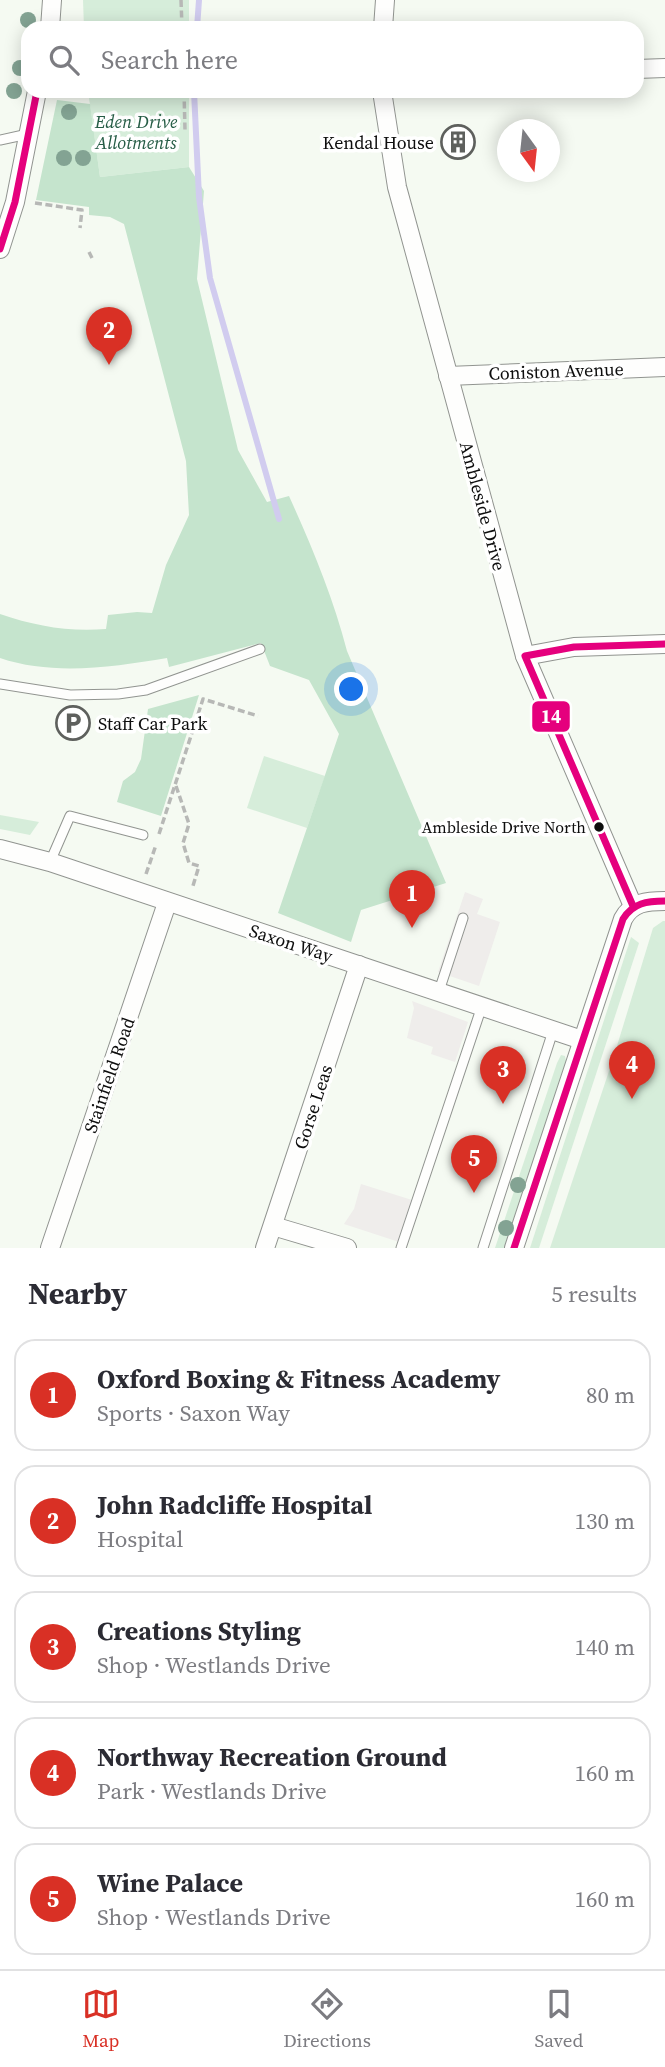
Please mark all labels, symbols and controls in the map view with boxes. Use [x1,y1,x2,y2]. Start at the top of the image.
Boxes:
search box [21,21,644,98]
icon: search [45,41,83,79]
text: Search here [101,42,238,78]
park label: Eden Drive Allotments [94,109,178,155]
north arrow [497,119,560,182]
building icon: Kendal House [439,123,477,161]
place label: Kendal House [323,130,434,155]
pin: 2 [86,307,132,365]
street label: Coniston Avenue [488,356,624,386]
street label: Ambleside Drive [454,438,512,574]
your location [334,672,368,706]
line badge: 14 [531,700,571,733]
text: 14 [541,703,561,729]
parking icon: Staff Car Park [54,704,92,742]
place label: Staff Car Park [98,711,207,736]
place label: Ambleside Drive North [422,816,586,838]
marker: Ambleside Drive North [592,820,606,834]
pin: 1 [389,870,435,928]
street label: Saxon Way [246,918,337,968]
street label: Stainfield Road [78,1014,140,1136]
pin: 4 [609,1041,655,1099]
pin: 3 [480,1046,526,1104]
street label: Gorse Leas [288,1061,338,1152]
pin: 5 [451,1135,497,1193]
text: Nearby [28,1273,127,1314]
text: 5 results [551,1278,637,1310]
text: Oxford Boxing & Fitness Academy [97,1361,500,1397]
text: 1 [47,1379,59,1411]
text: 80 m [586,1379,635,1411]
text: Sports · Saxon Way [97,1397,290,1429]
text: John Radcliffe Hospital [97,1487,372,1523]
text: 2 [47,1505,59,1537]
text: 130 m [574,1505,635,1537]
text: Hospital [97,1523,183,1555]
text: Creations Styling [97,1613,301,1649]
text: 3 [47,1631,59,1663]
text: 140 m [574,1631,635,1663]
text: Shop · Westlands Drive [97,1649,331,1681]
text: Northway Recreation Ground [97,1739,447,1775]
text: 4 [47,1757,59,1789]
text: 160 m [574,1757,635,1789]
text: Park · Westlands Drive [97,1775,327,1807]
text: Wine Palace [97,1865,243,1901]
text: 5 [47,1883,59,1915]
text: 160 m [574,1883,635,1915]
text: Shop · Westlands Drive [97,1901,331,1933]
tab: Map [82,1985,120,2053]
tab: Directions [283,1985,371,2053]
tab: Saved [535,1985,583,2053]

